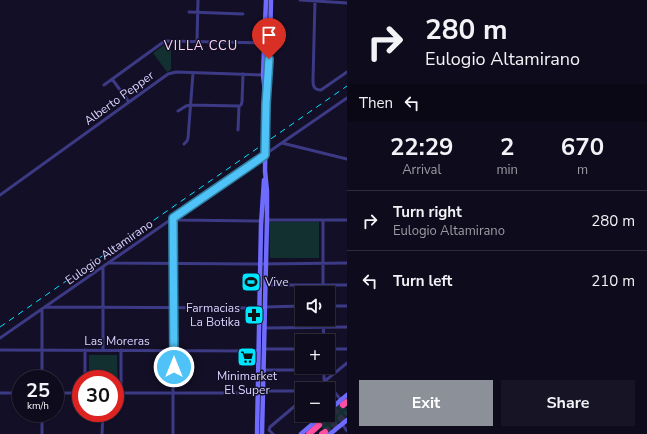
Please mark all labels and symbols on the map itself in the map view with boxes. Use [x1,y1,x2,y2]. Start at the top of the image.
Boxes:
pin [252,18,286,59]
district label: VILLA CCU [163,37,238,55]
street label: Alberto Pepper [81,67,158,129]
street label: Eulogio Altamirano [62,216,156,288]
sports icon: Vive [240,271,262,293]
place label: Vive [264,274,289,290]
place label: Farmacias La Botika [186,300,240,330]
pharmacy icon: Farmacias La Botika [243,304,265,326]
street label: Las Moreras [84,333,150,349]
position arrow [153,346,195,388]
supermarket icon: Minimarket El Super [236,346,258,368]
place label: Minimarket El Super [217,368,278,398]
speed limit sign: 30 [72,370,124,422]

